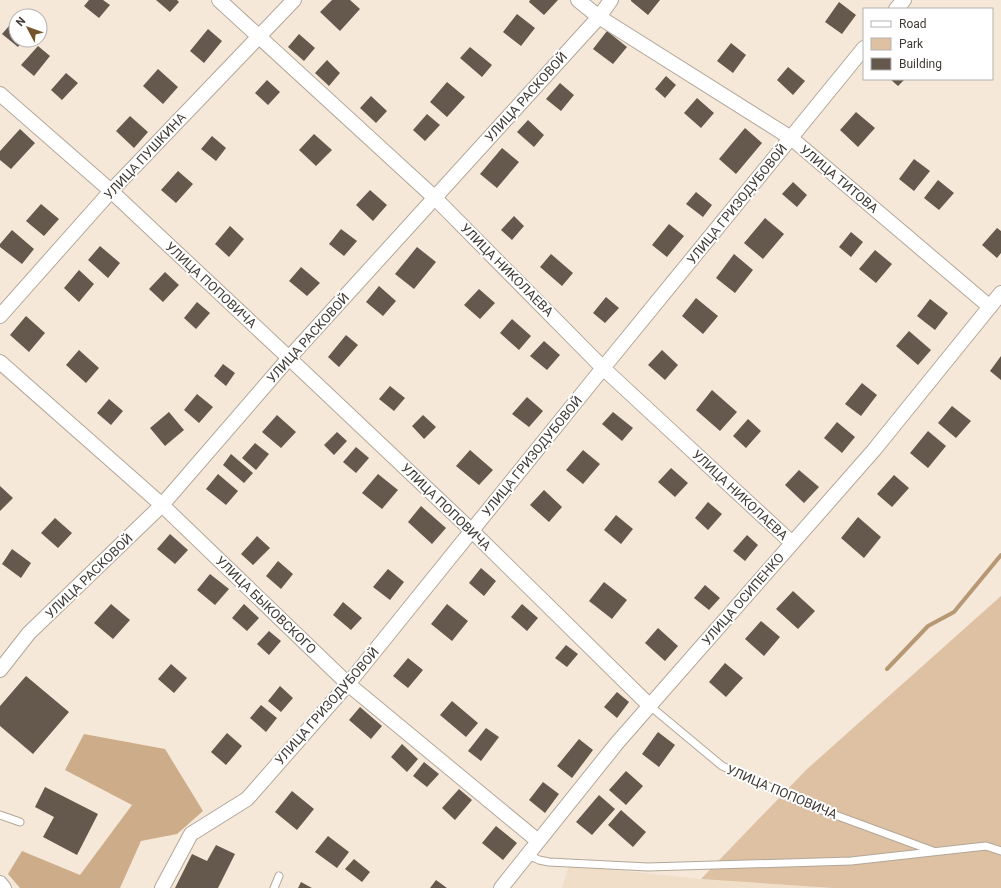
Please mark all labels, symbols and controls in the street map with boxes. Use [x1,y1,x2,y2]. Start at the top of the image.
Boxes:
north arrow [8,8,48,48]
legend [863,8,993,80]
text: N [13,14,28,29]
text: Road [899,17,927,31]
text: Park [899,37,924,51]
street label: УЛИЦА РАСКОВОЙ [482,49,570,145]
text: Building [899,57,942,71]
street label: УЛИЦА ПУШКИНА [101,109,189,202]
street label: УЛИЦА ГРИЗОДУБОВОЙ [684,141,790,267]
street label: УЛИЦА ТИТОВА [797,142,881,216]
street label: УЛИЦА НИКОЛАЕВА [458,221,557,320]
street label: УЛИЦА ПОПОВИЧА [162,239,260,331]
street label: УЛИЦА РАСКОВОЙ [264,290,352,386]
street label: УЛИЦА ГРИЗОДУБОВОЙ [479,393,585,519]
street label: УЛИЦА НИКОЛАЕВА [689,447,791,543]
street label: УЛИЦА ПОПОВИЧА [398,460,494,554]
street label: УЛИЦА РАСКОВОЙ [42,531,136,621]
street label: УЛИЦА ОСИПЕНКО [699,550,787,648]
street label: УЛИЦА БЫКОВСКОГО [213,553,319,657]
street label: УЛИЦА ГРИЗОДУБОВОЙ [272,644,382,768]
street label: УЛИЦА ПОПОВИЧА [724,762,840,822]

